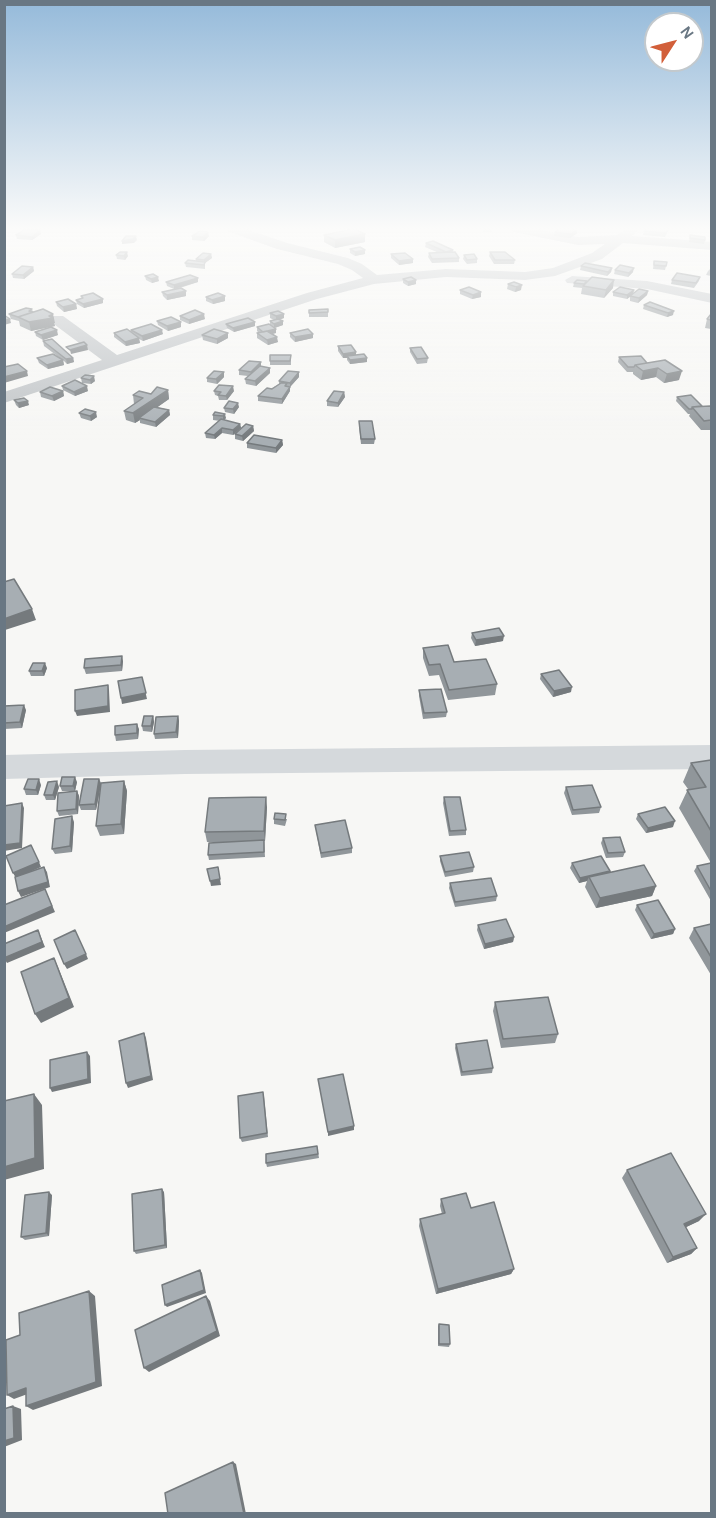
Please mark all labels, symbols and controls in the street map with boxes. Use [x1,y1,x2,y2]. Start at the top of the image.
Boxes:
north arrow [644,12,704,72]
text: N [676,22,698,43]

